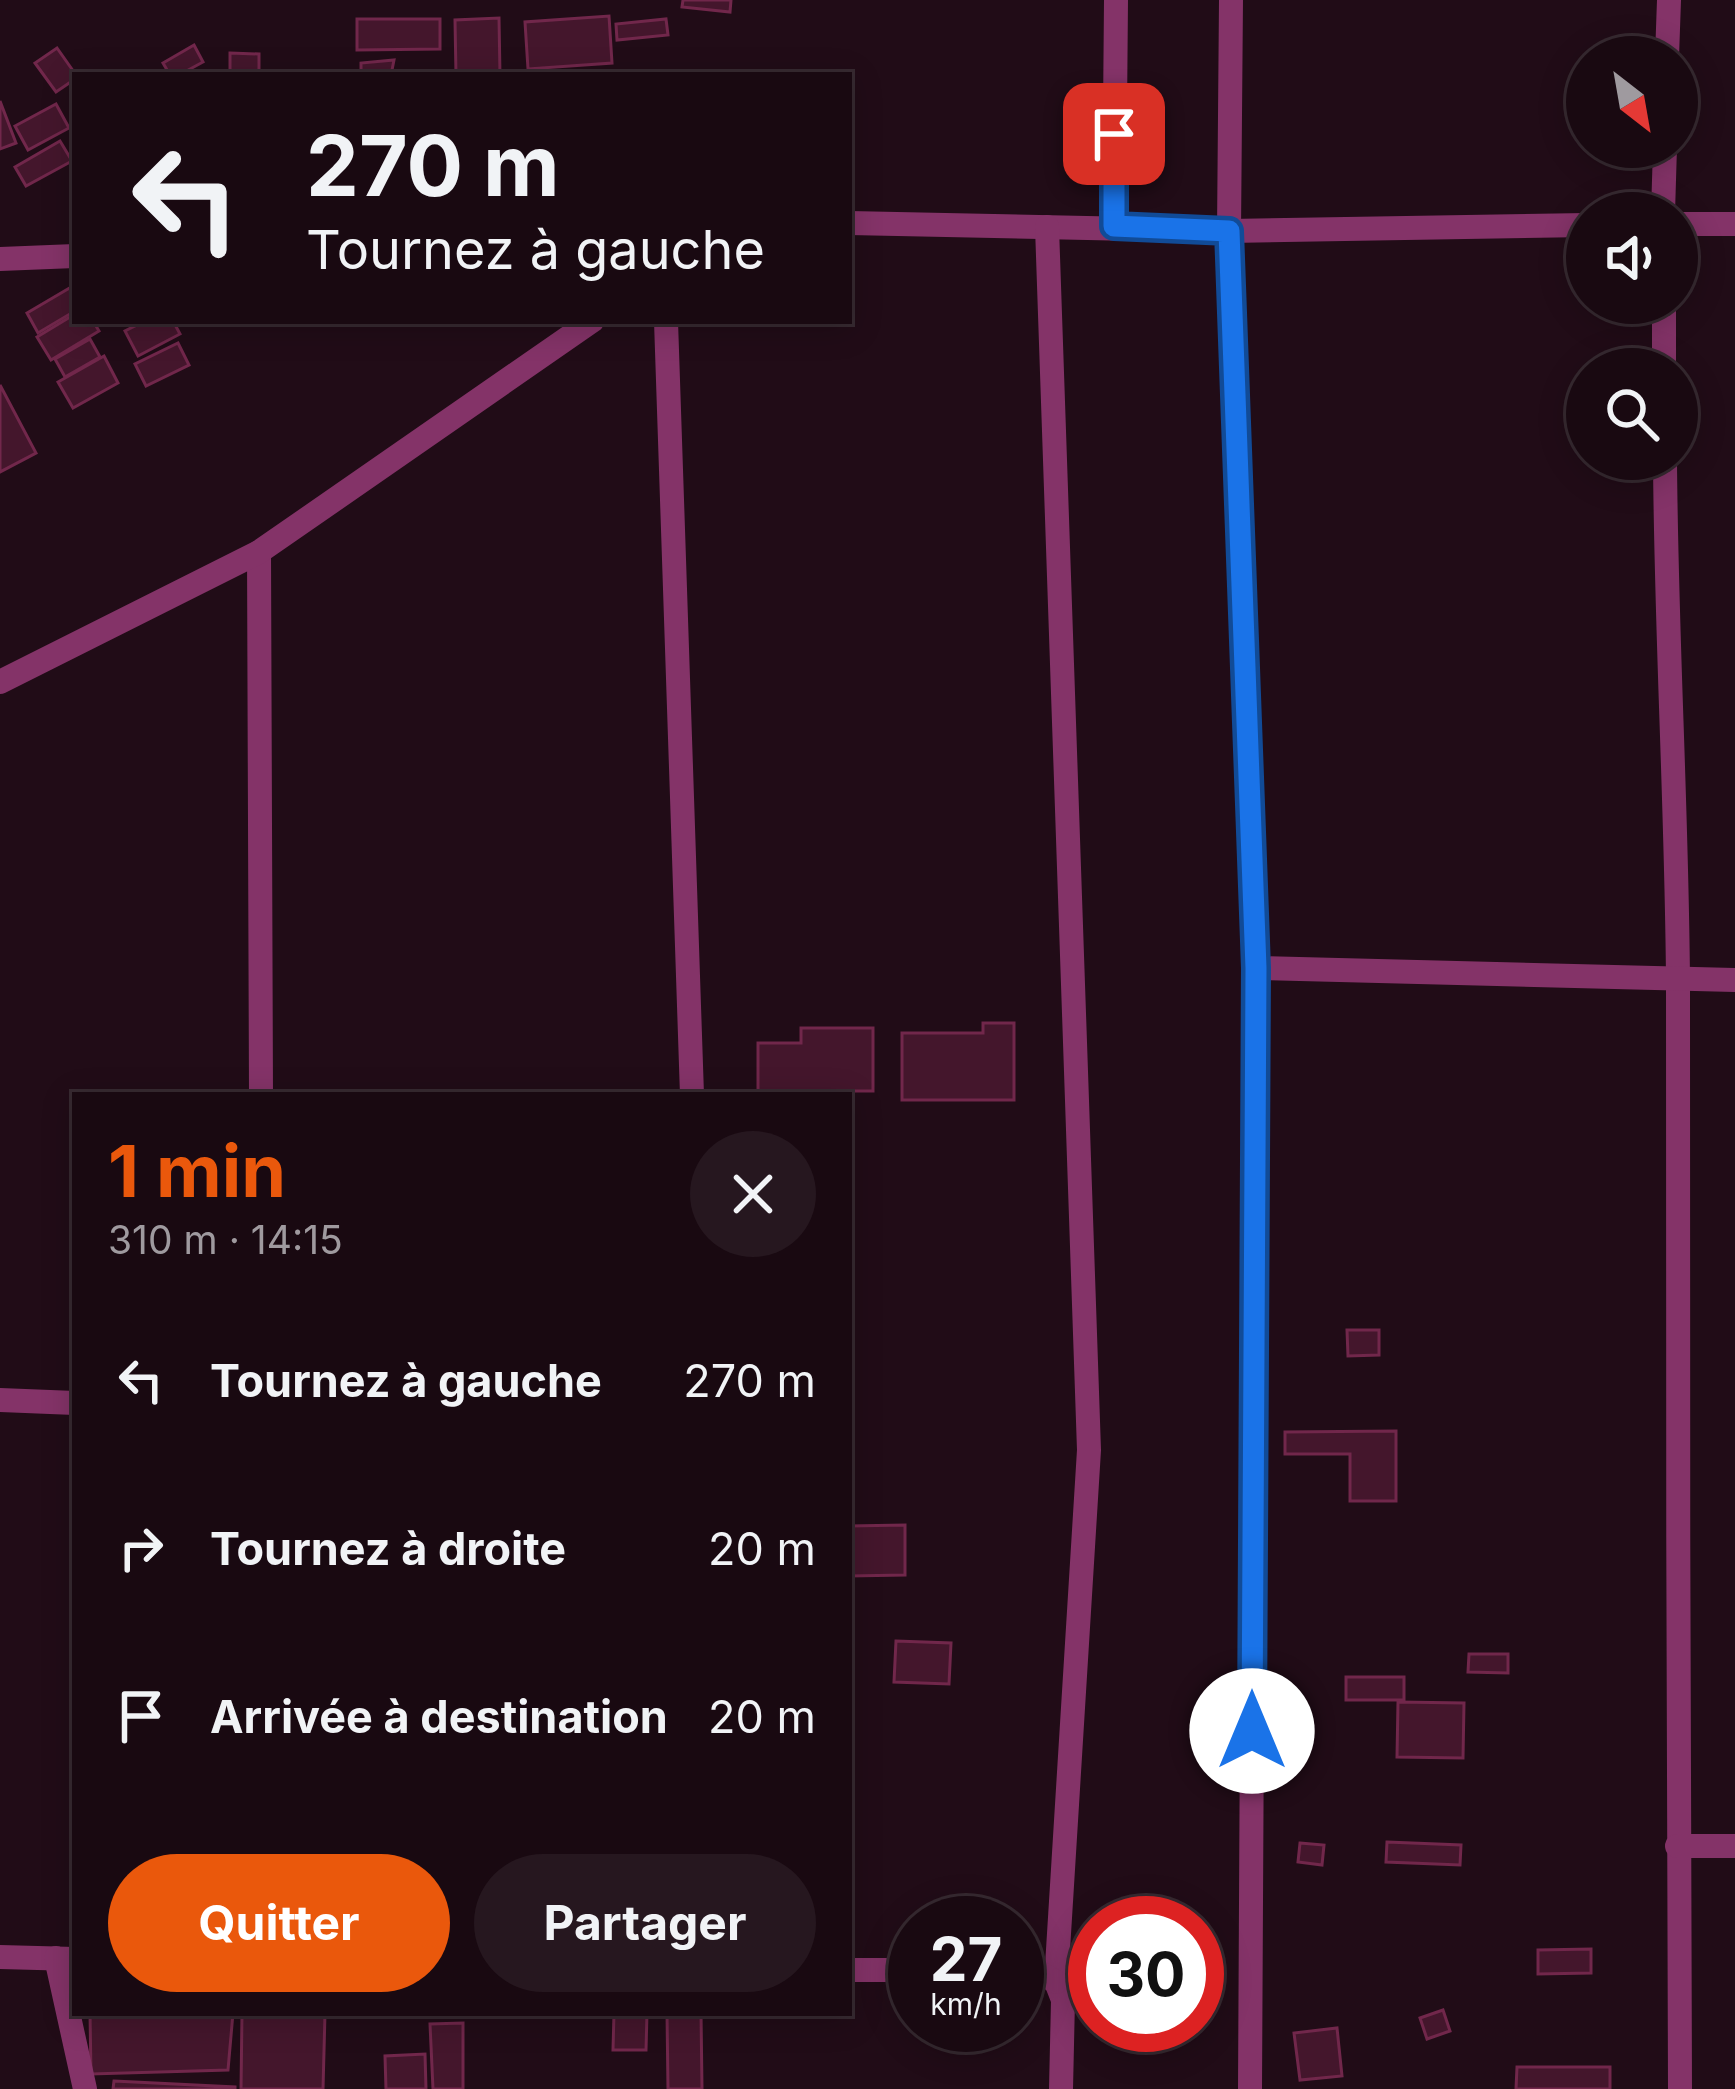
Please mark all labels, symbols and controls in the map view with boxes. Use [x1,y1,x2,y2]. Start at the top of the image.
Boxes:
north arrow [1566,36,1698,168]
map controls [1566,36,1698,480]
pin [1063,83,1165,185]
icon: arrive [1081,101,1147,167]
text: 270 m [306,115,560,216]
icon: left [108,120,264,276]
button: sound [1566,192,1698,324]
text: Tournez à gauche [306,217,765,282]
button: search [1566,348,1698,480]
text: 1 min [108,1127,286,1214]
button: close [690,1131,816,1257]
text: 310 m · 14:15 [108,1216,343,1263]
icon: left [108,1347,174,1413]
text: Tournez à gauche [210,1353,602,1408]
text: 270 m [683,1353,816,1408]
icon: right [108,1515,174,1581]
text: Tournez à droite [210,1521,566,1576]
text: 20 m [708,1521,816,1576]
position arrow [1189,1668,1315,1794]
icon: arrive [108,1683,174,1749]
text: Arrivée à destination [210,1689,668,1744]
text: 20 m [708,1689,816,1744]
button: Quitter [108,1854,450,1992]
button: Partager [474,1854,816,1992]
speed limit sign: 30 [1068,1896,1224,2052]
text: 27 [930,1923,1002,1995]
text: km/h [930,1986,1002,2022]

